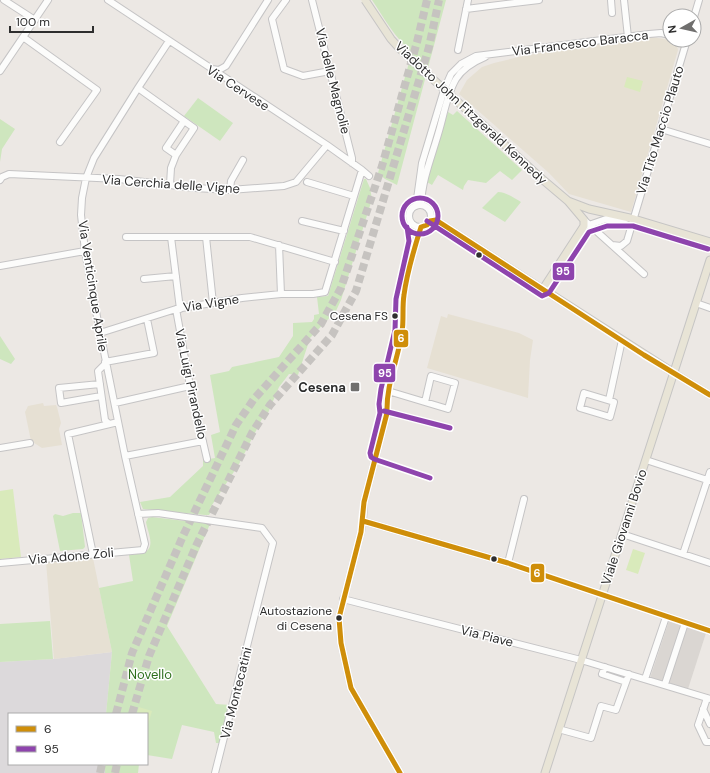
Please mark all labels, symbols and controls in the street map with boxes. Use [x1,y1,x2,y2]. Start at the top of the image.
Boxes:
scale bar [10,8,93,34]
north arrow [662,8,702,48]
text: 100 m [16,14,50,30]
text: N [665,24,680,34]
street label: Via delle Magnolie [312,26,354,136]
street label: Via Francesco Baracca [511,26,649,60]
street label: Viadotto John Fitzgerald Kennedy [391,38,551,188]
street label: Via Cervese [203,61,273,115]
street label: Via Tito Maccio Plauto [632,63,688,196]
street label: Via Cerchia delle Vigne [101,171,241,197]
street label: Via Venticinque Aprile [74,219,112,353]
unlabelled marker [474,250,484,260]
line badge: 95 [552,262,575,281]
text: 95 [556,264,570,278]
street label: Via Vigne [182,290,240,316]
place label: Cesena FS [330,308,388,324]
marker: Cesena FS [390,311,400,321]
street label: Via Luigi Pirandello [171,327,211,441]
line badge: 6 [393,329,409,348]
text: 6 [398,331,405,345]
line badge: 95 [373,363,396,383]
text: 95 [378,366,392,380]
place label: Cesena [298,379,346,396]
marker: Cesena [349,381,361,393]
street label: Viale Giovanni Bovio [597,467,651,587]
street label: Via Adone Zoli [28,544,114,568]
unlabelled marker [489,554,499,564]
line badge: 6 [530,563,545,583]
text: 6 [534,566,541,580]
place label: Autostazione di Cesena [259,603,332,634]
marker: Autostazione di Cesena [334,613,344,623]
street label: Via Piave [459,621,515,651]
street label: Via Montecatini [216,645,256,741]
park label: Novello [128,666,172,683]
legend [8,713,148,765]
text: 6 [44,721,52,737]
text: 95 [44,741,59,757]

